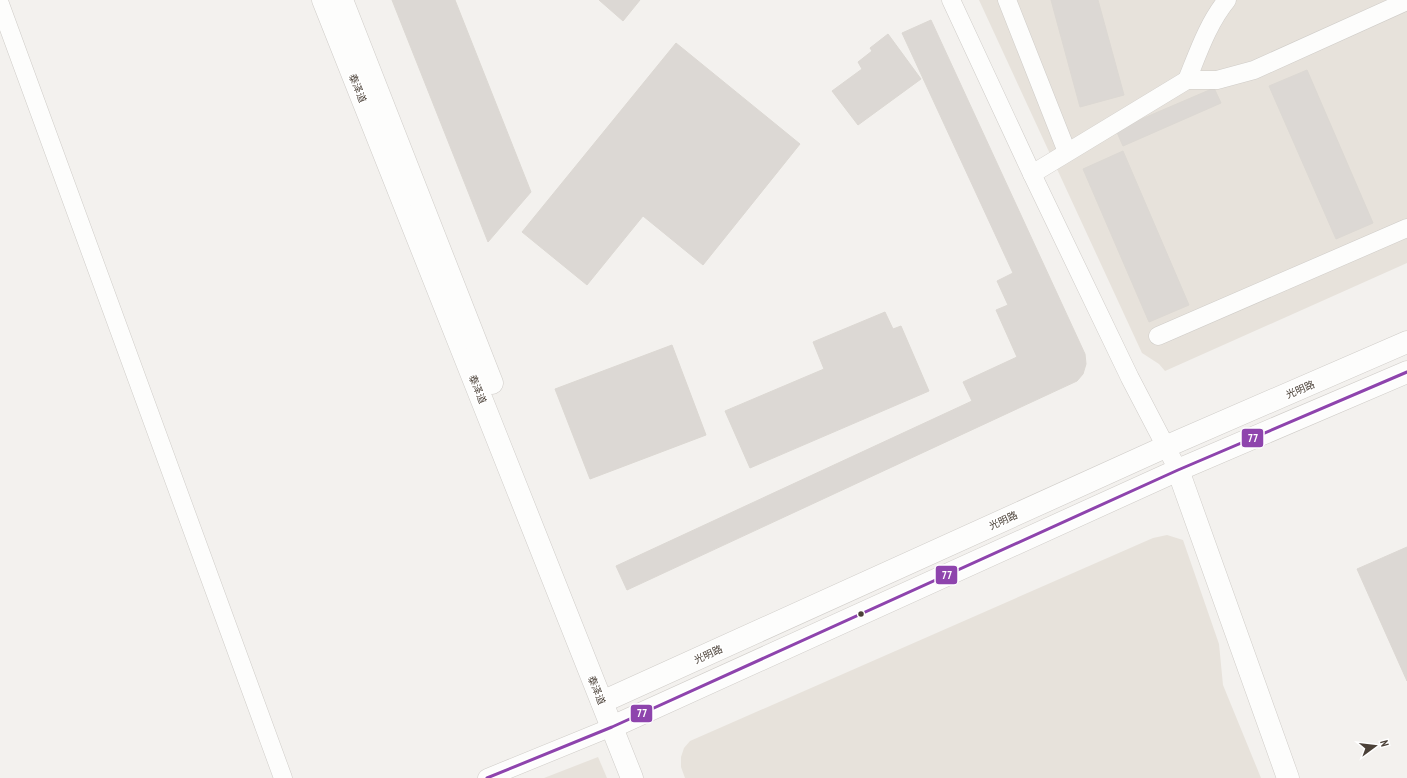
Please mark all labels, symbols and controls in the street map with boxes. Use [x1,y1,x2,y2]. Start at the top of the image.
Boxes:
street label: 泰泽道 [346,72,369,105]
street label: 泰泽道 [466,373,489,406]
street label: 光明路 [1284,378,1317,401]
line badge: 77 [1241,428,1264,448]
text: 77 [1248,431,1258,445]
street label: 光明路 [987,508,1020,532]
line badge: 77 [935,565,958,585]
text: 77 [942,568,952,582]
unlabelled marker [856,609,866,619]
street label: 光明路 [692,642,725,666]
street label: 泰泽道 [585,674,608,707]
line badge: 77 [630,704,653,723]
text: 77 [637,706,647,720]
north arrow [1355,726,1395,766]
text: N [1377,739,1392,748]

